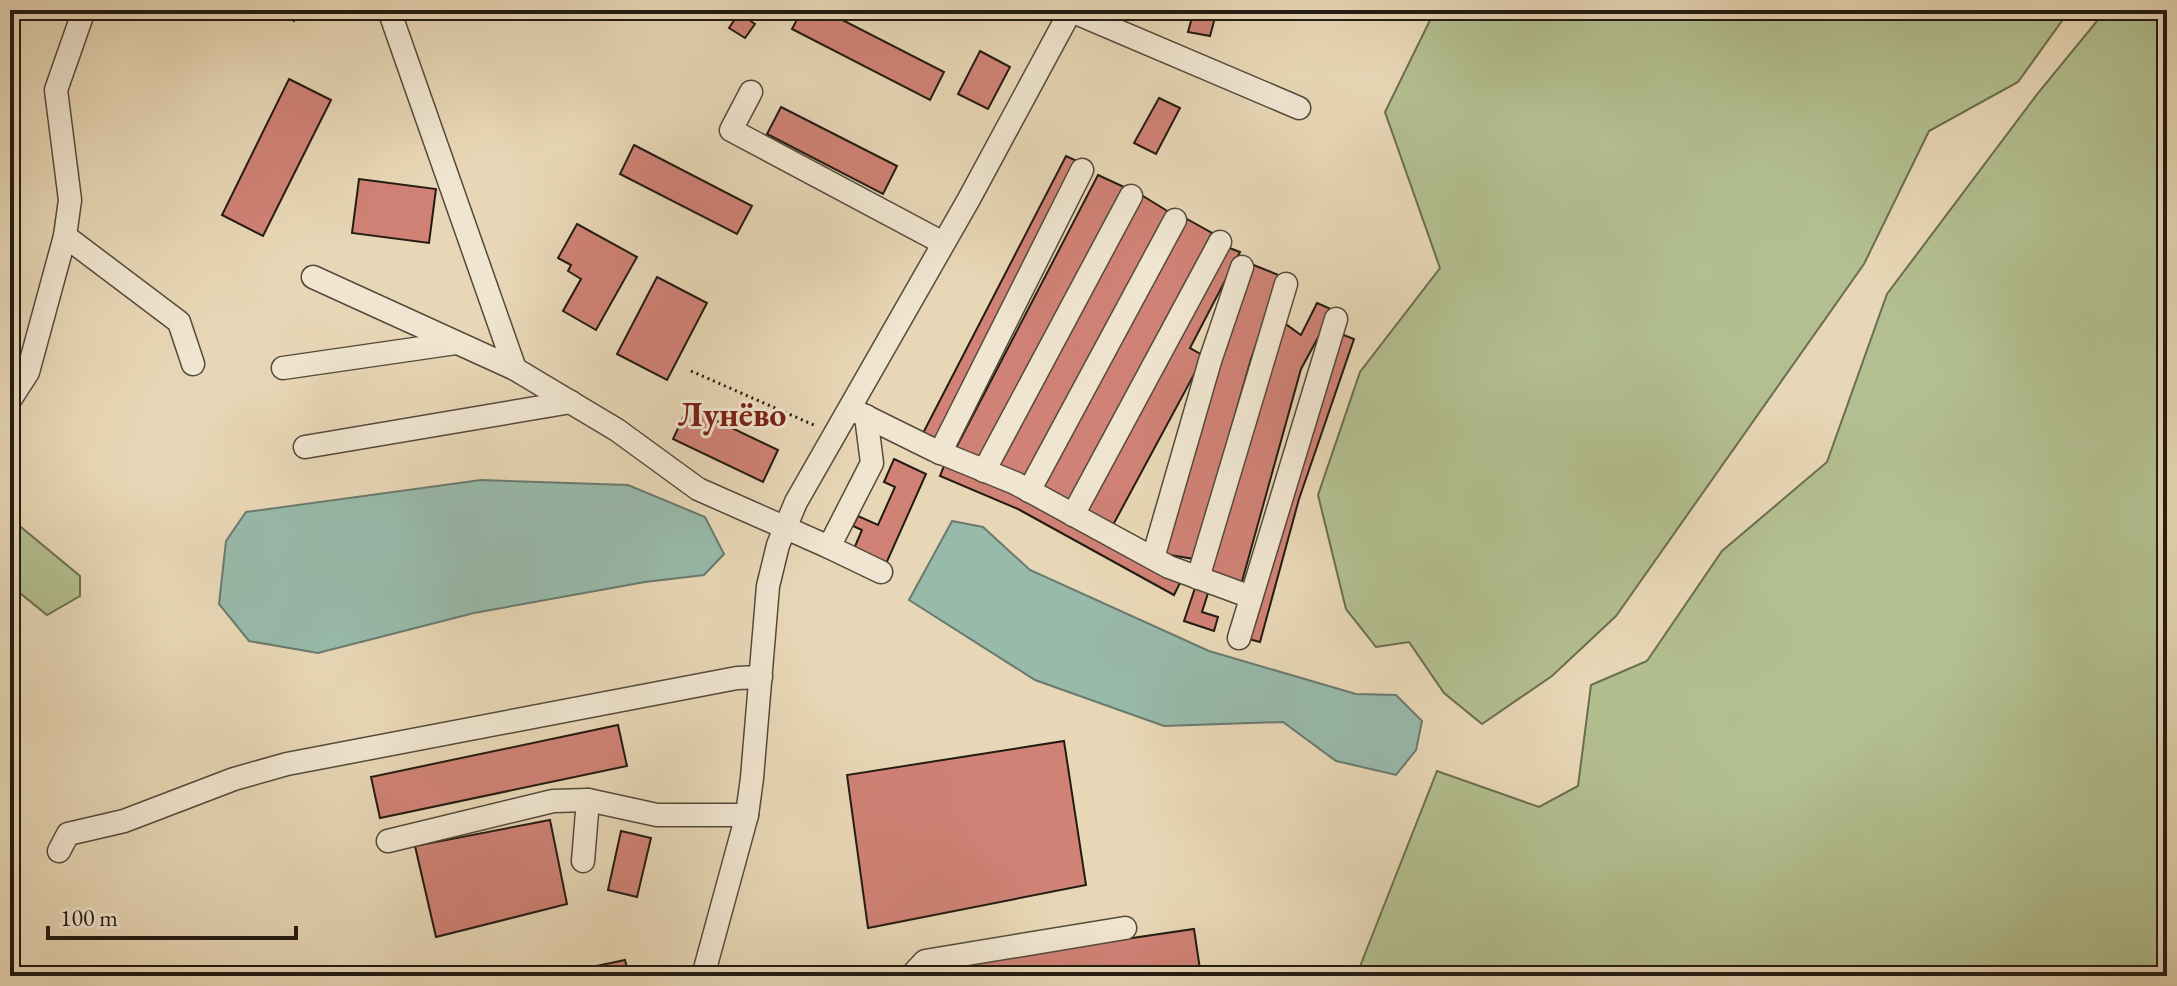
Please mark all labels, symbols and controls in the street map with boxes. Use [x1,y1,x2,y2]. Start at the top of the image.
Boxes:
district label: Лунёво [678,392,786,436]
scale bar [48,890,296,940]
text: 100 m [60,902,118,933]

